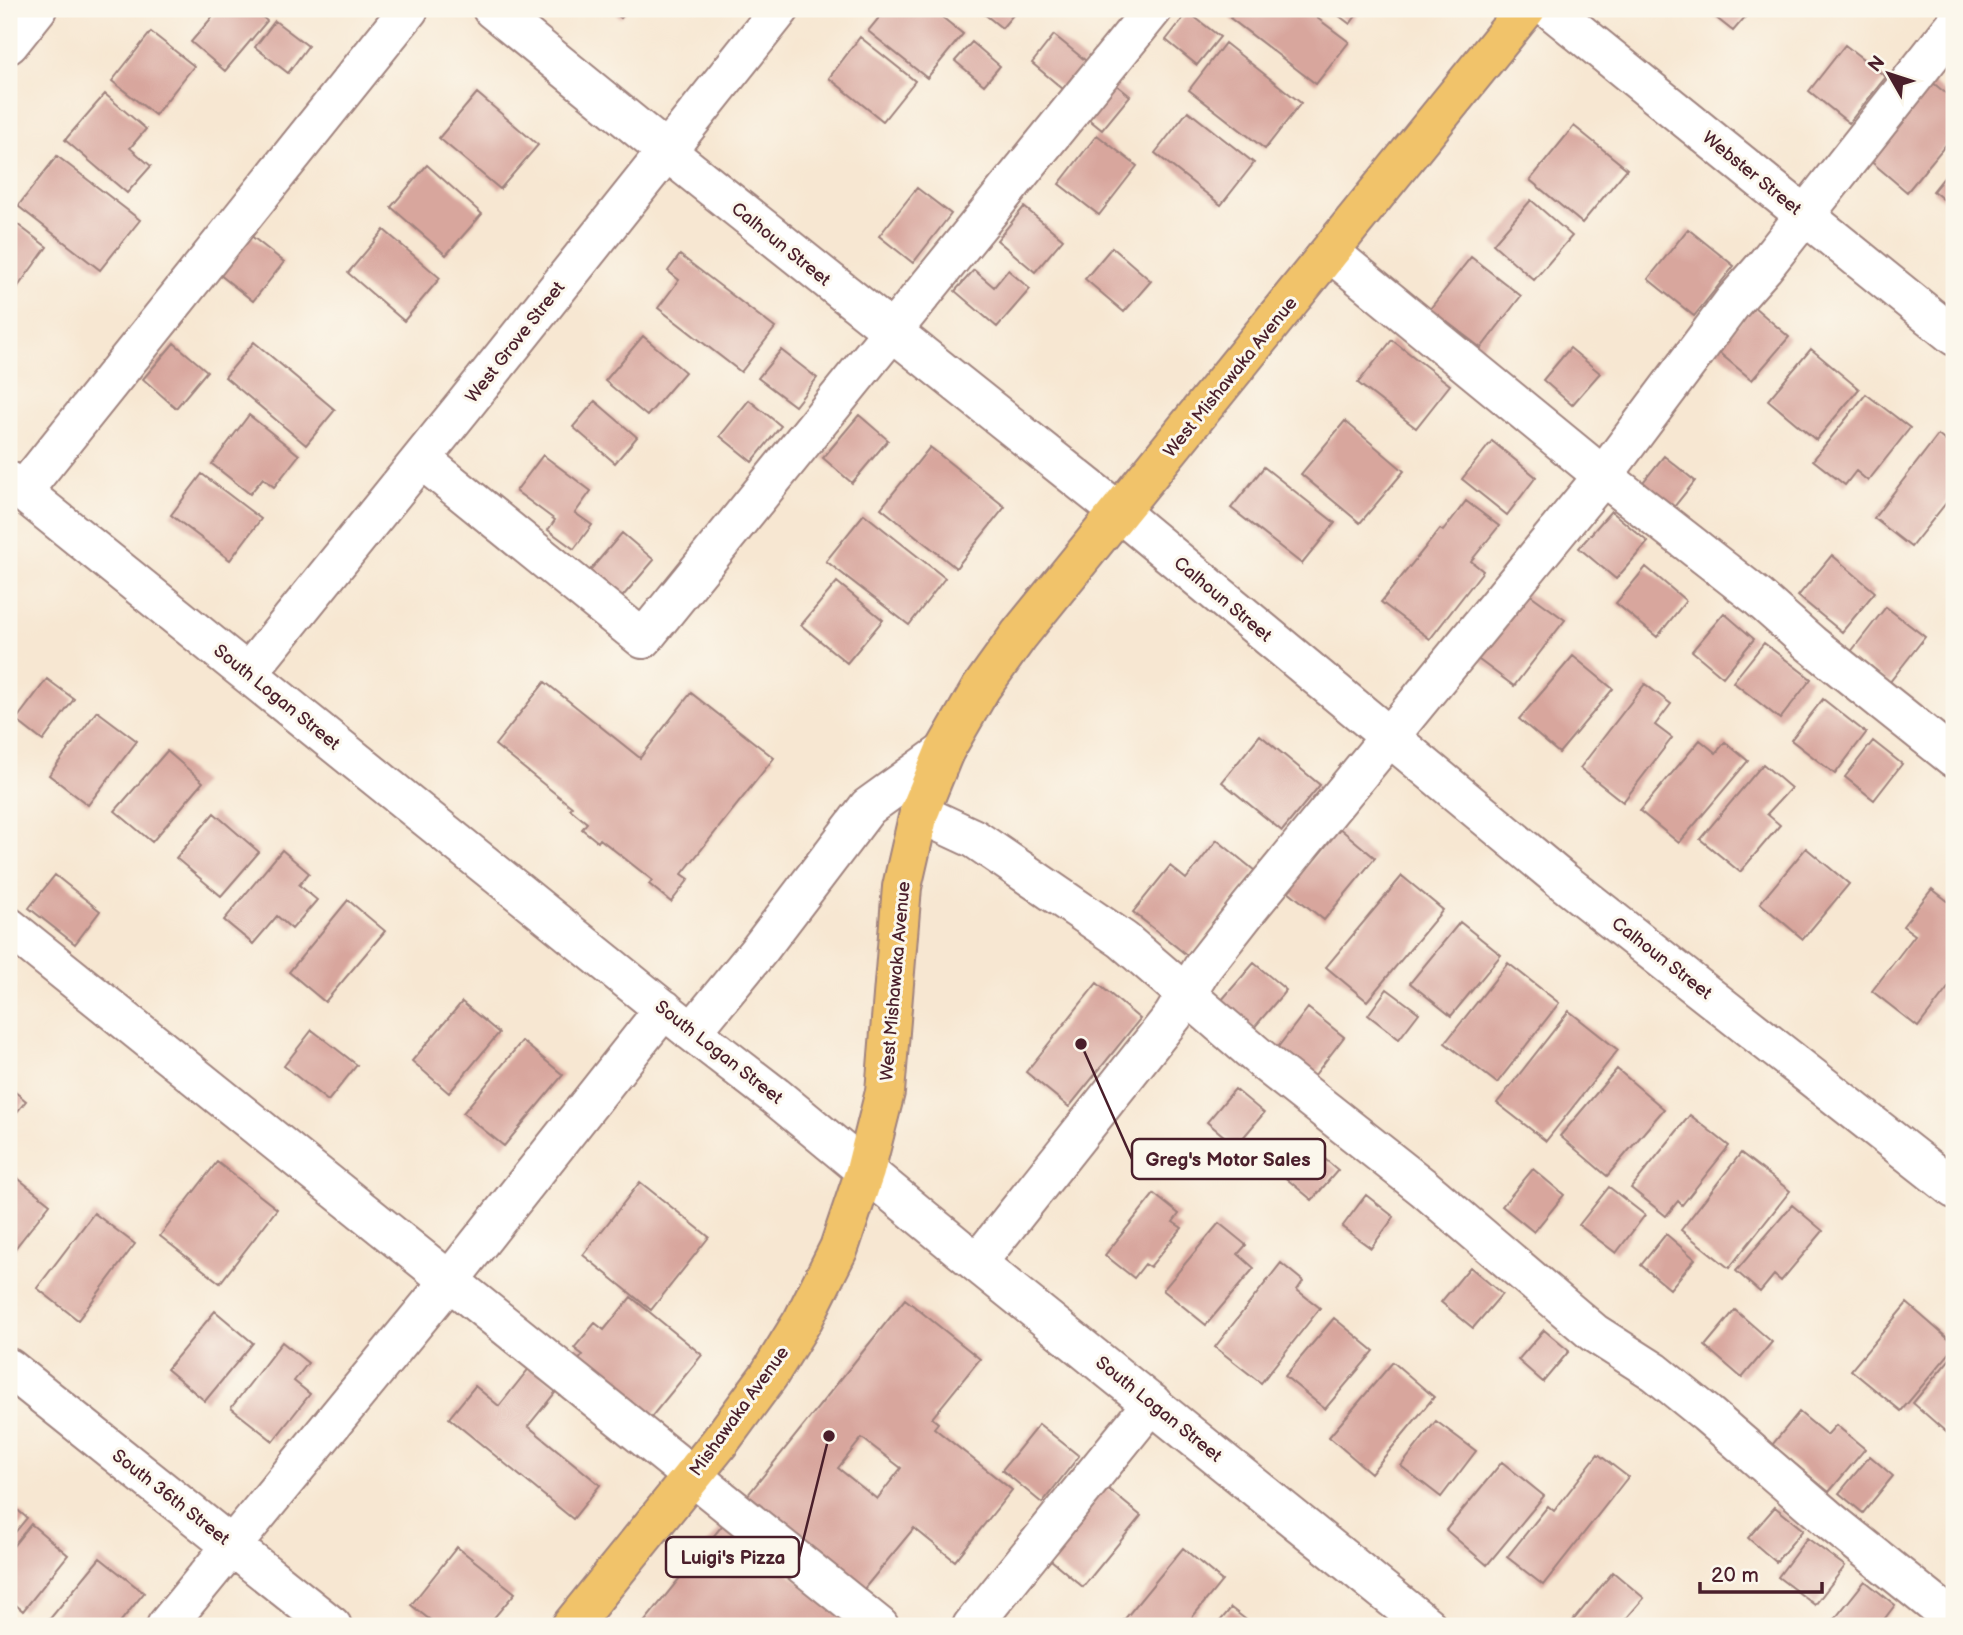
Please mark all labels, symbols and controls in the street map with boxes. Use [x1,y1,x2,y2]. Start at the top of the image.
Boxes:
north arrow [1854,38,1924,108]
text: N [1864,51,1890,77]
street label: Webster Street [1698,127,1806,220]
street label: Calhoun Street [727,198,835,291]
street label: West Grove Street [462,277,570,407]
street label: West Mishawaka Avenue [1159,293,1302,462]
street label: Calhoun Street [1170,552,1276,647]
street label: South Logan Street [209,640,344,755]
street label: West Mishawaka Avenue [876,880,915,1082]
street label: Calhoun Street [1608,913,1716,1004]
street label: South Logan Street [651,996,787,1109]
callout: Greg's Motor Sales [1132,1139,1325,1179]
text: Greg's Motor Sales [1145,1149,1311,1172]
street label: Mishawaka Avenue [685,1342,794,1480]
street label: South Logan Street [1091,1352,1226,1467]
street label: South 36th Street [108,1445,234,1550]
callout: Luigi's Pizza [666,1537,799,1577]
text: Luigi's Pizza [681,1547,785,1570]
scale bar [1700,1551,1823,1595]
text: 20 m [1711,1563,1759,1588]

